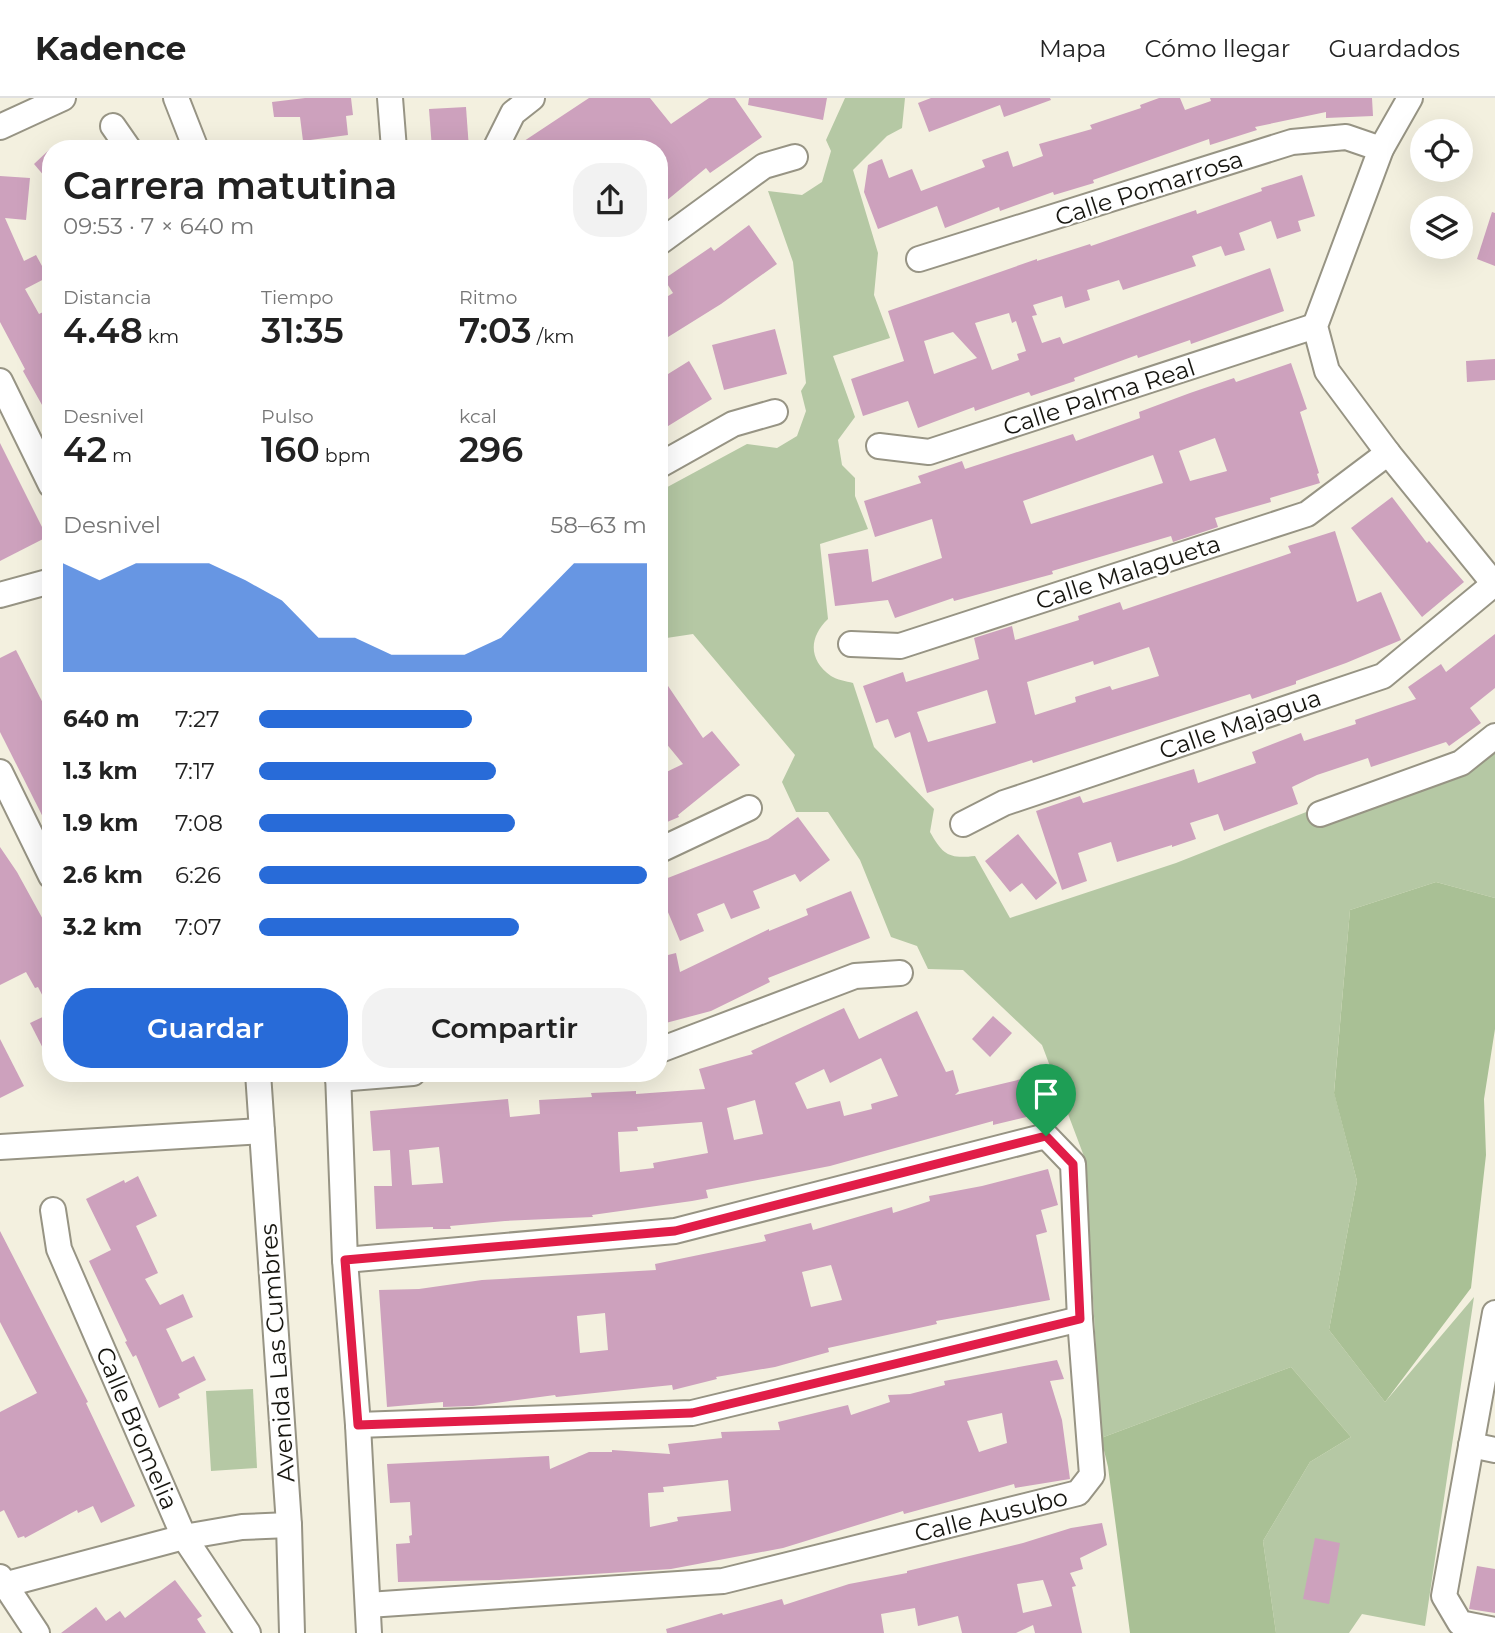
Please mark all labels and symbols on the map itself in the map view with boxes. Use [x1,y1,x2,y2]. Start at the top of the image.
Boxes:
street label: Calle Pomarrosa [1051,144,1247,232]
street label: Calle Palma Real [999,352,1199,442]
street label: Calle Malagueta [1032,528,1224,616]
street label: Calle Majagua [1155,683,1325,765]
pin [1016,1064,1076,1136]
street label: Avenida Las Cumbres [253,1223,301,1483]
street label: Calle Bromelia [90,1342,184,1514]
street label: Calle Ausubo [911,1482,1071,1548]

